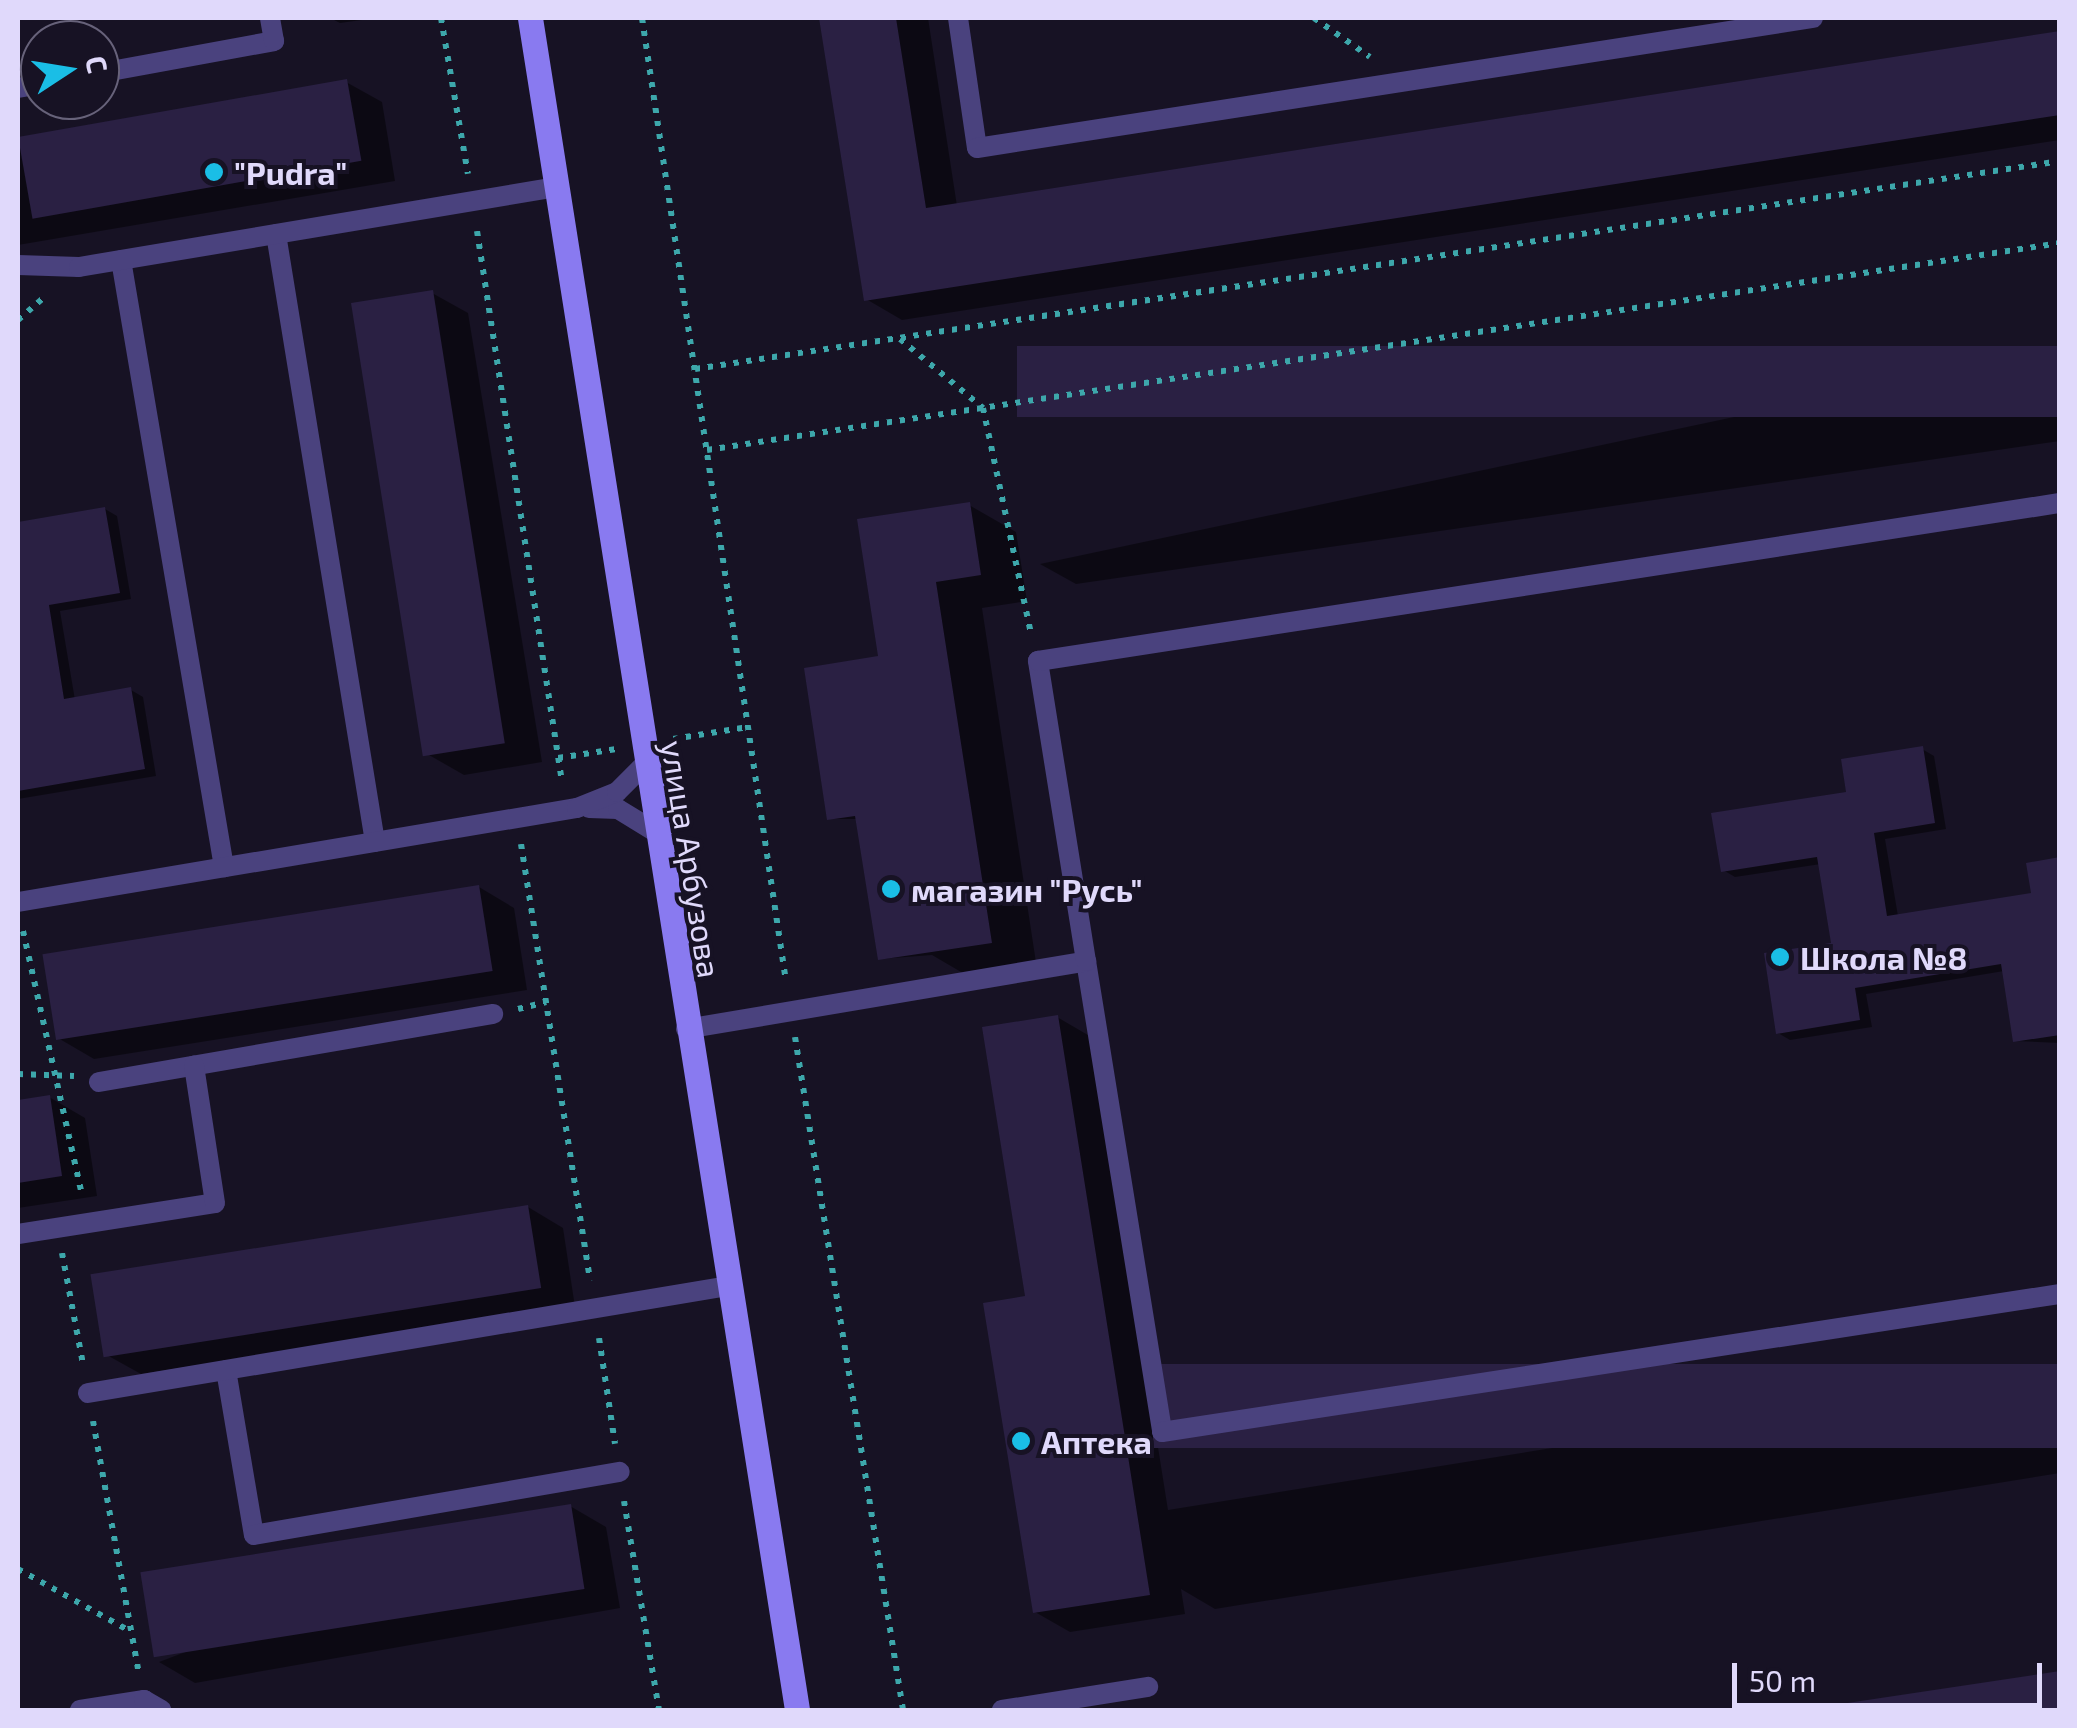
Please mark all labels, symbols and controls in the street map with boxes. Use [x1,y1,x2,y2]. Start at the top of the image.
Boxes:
north arrow [20,20,120,120]
text: С [79,53,116,76]
place label: "Pudra" [234,153,347,191]
marker: "Pudra" [203,161,225,183]
street label: улица Арбузова [654,738,730,980]
place label: магазин "Русь" [911,870,1143,908]
marker: магазин "Русь" [880,878,902,900]
place label: Школа №8 [1800,938,1967,976]
marker: Школа №8 [1769,946,1791,968]
place label: Аптека [1041,1422,1152,1460]
marker: Аптека [1010,1430,1032,1452]
scale bar [1737,1643,2047,1705]
text: 50 m [1749,1662,1816,1698]

